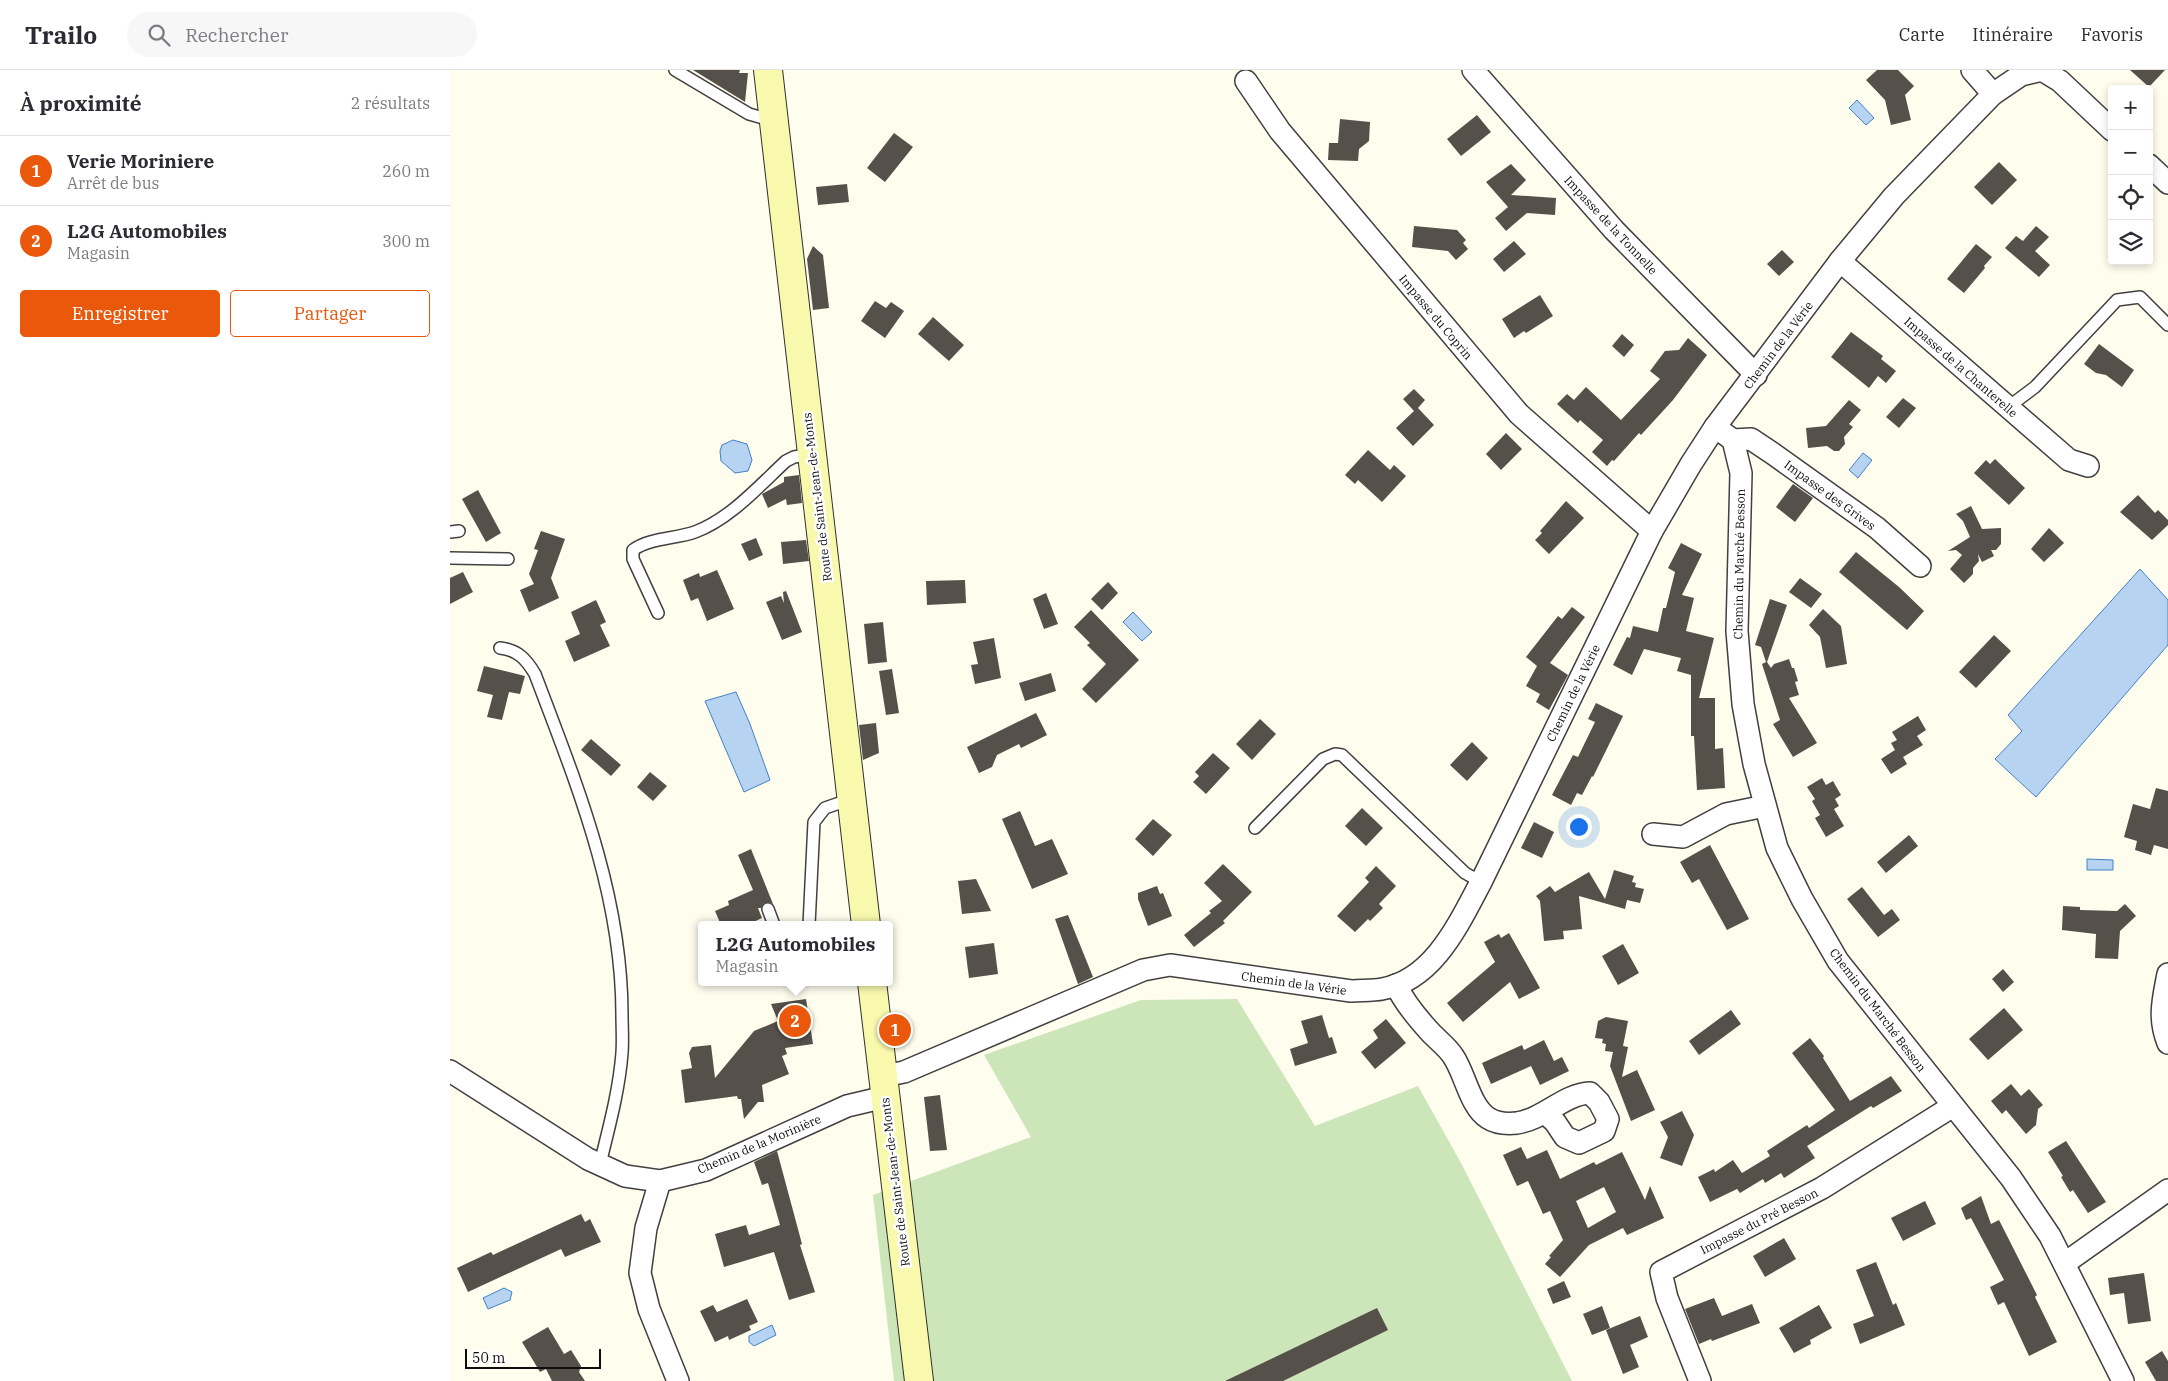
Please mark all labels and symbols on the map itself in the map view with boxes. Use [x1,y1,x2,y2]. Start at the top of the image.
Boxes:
street label: Impasse de la Tonnelle [1561,173,1661,277]
street label: Impasse du Coprin [1396,271,1476,363]
street label: Chemin de la Vérie [1740,298,1816,392]
street label: Impasse de la Chanterelle [1901,314,2021,420]
street label: Route de Saint-Jean-de-Monts [799,412,835,582]
street label: Impasse des Grives [1781,457,1879,533]
street label: Chemin du Marché Besson [1730,488,1748,639]
street label: Chemin de la Vérie [1543,642,1603,744]
your location [1566,814,1592,840]
street label: Chemin du Marché Besson [1827,945,1930,1075]
street label: Chemin de la Vérie [1240,968,1348,998]
pin: 2 [779,1002,811,1040]
pin: 1 [879,1011,911,1049]
street label: Route de Saint-Jean-de-Monts [877,1097,913,1267]
street label: Chemin de la Morinière [695,1111,823,1177]
street label: Impasse du Pré Besson [1697,1185,1821,1257]
scale bar [465,1346,601,1369]

